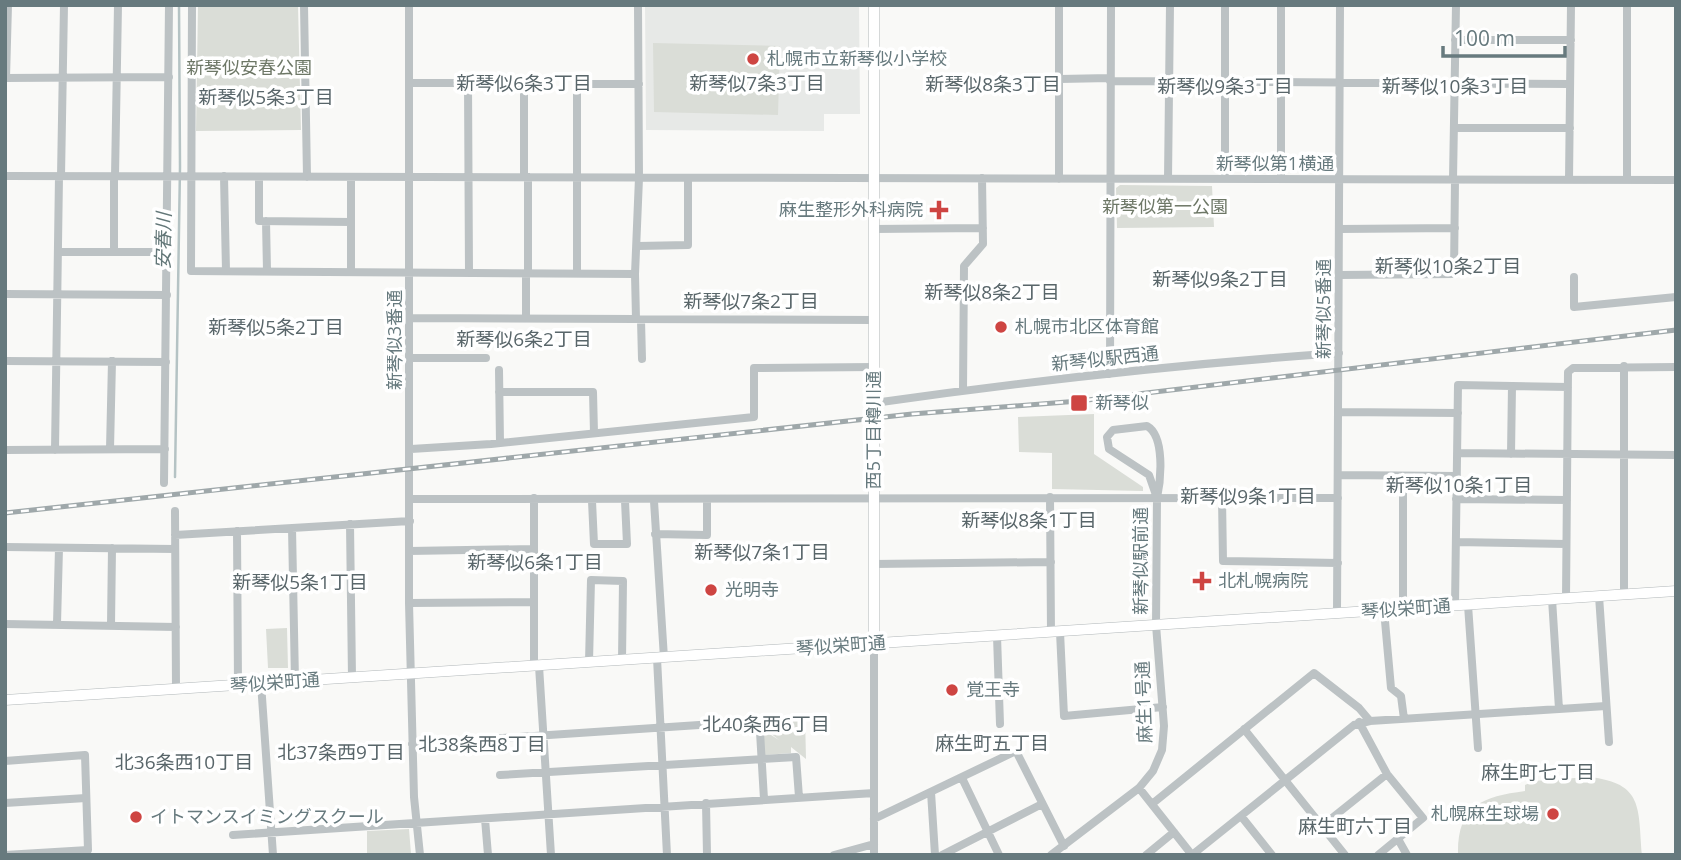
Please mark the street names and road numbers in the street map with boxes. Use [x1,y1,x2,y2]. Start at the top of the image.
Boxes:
street label: 新琴似第1横通 [1216,151,1334,175]
street label: 新琴似5番通 [1311,259,1335,359]
street label: 新琴似3番通 [382,290,406,390]
street label: 新琴似駅西通 [1050,340,1160,376]
street label: 西5丁目樽川通 [861,371,885,489]
street label: 新琴似駅前通 [1128,507,1152,615]
street label: 琴似栄町通 [1360,593,1452,623]
street label: 琴似栄町通 [795,630,887,660]
street label: 麻生1号通 [1130,660,1156,744]
street label: 琴似栄町通 [229,667,321,697]

